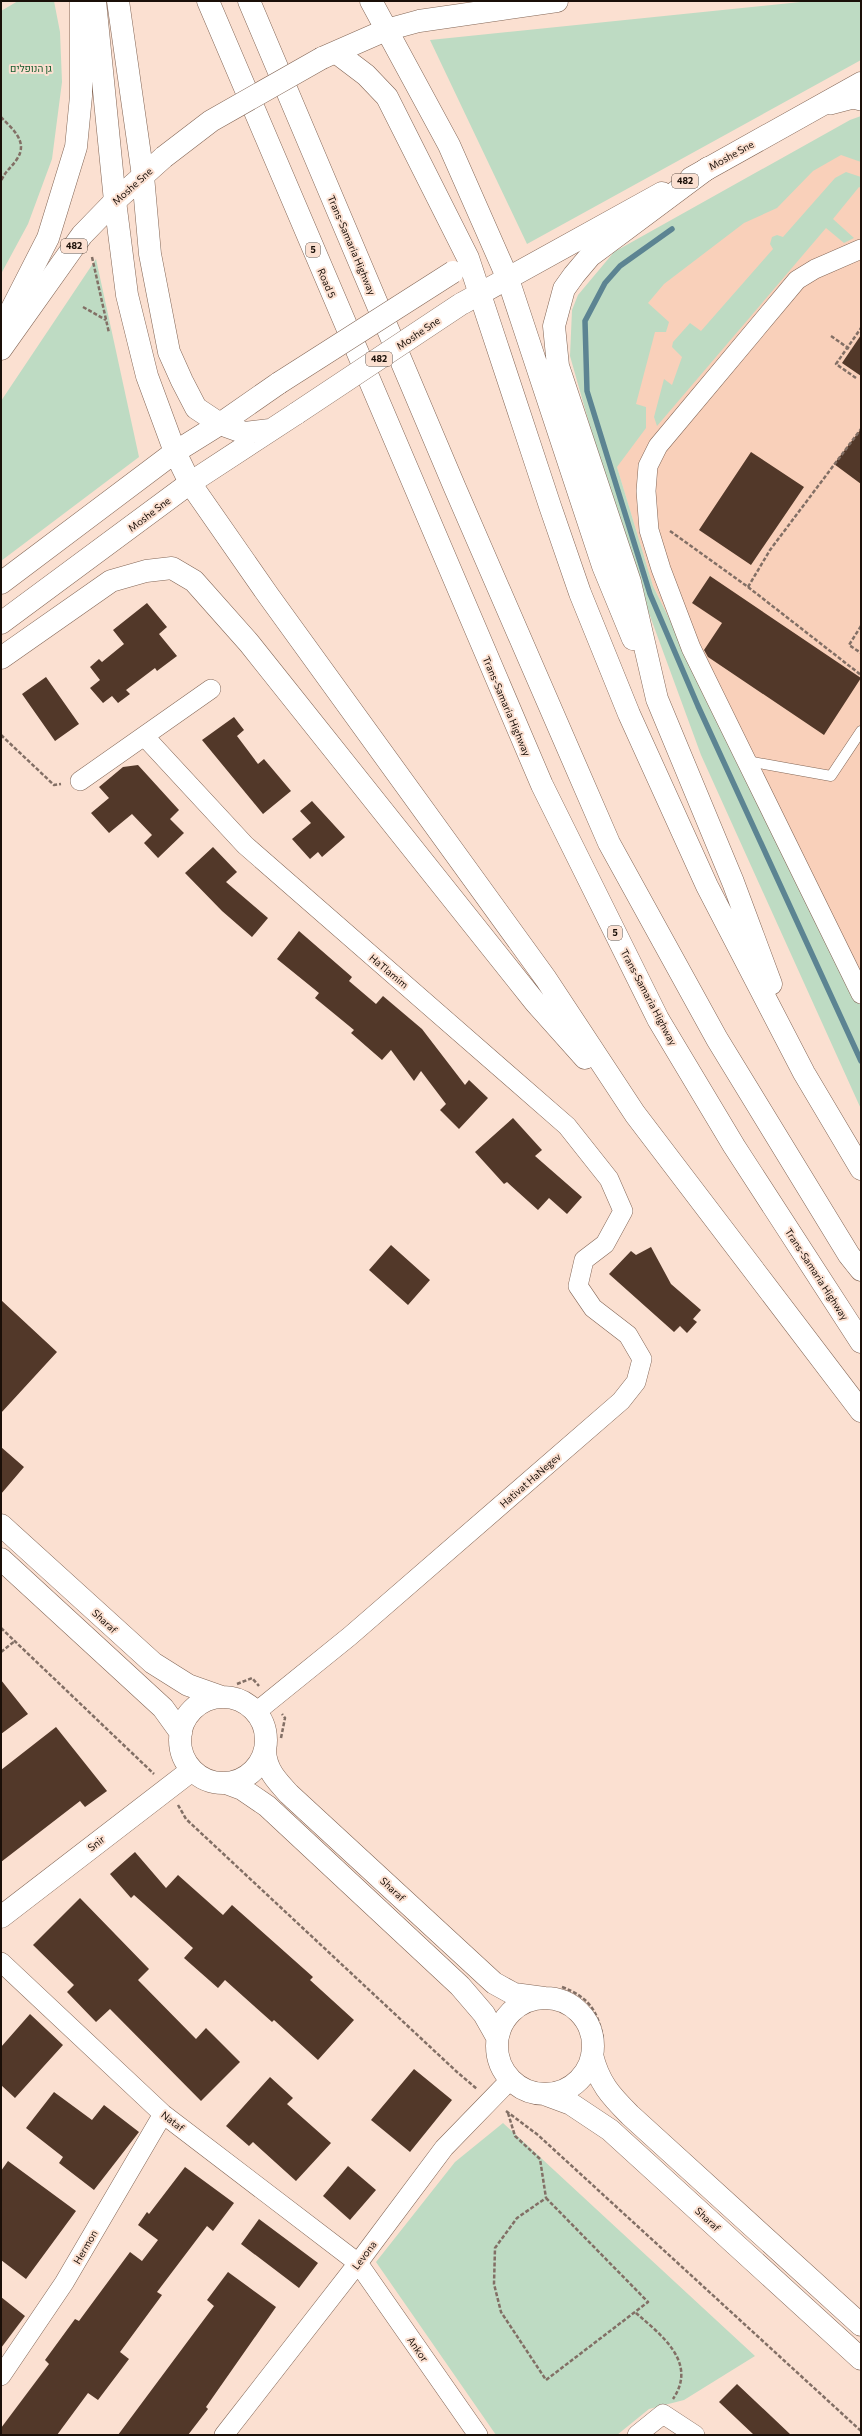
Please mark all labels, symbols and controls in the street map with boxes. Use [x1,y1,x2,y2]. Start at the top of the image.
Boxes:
park label: גן הנופלים [10,62,52,74]
street label: Moshe Sne [706,138,756,172]
street label: Moshe Sne [109,165,155,207]
road number: 482 [672,174,698,188]
street label: Trans-Samaria Highway [326,193,378,297]
road number: 482 [61,239,87,253]
road number: 5 [306,243,320,257]
street label: Road 5 [315,266,339,300]
street label: Moshe Sne [394,314,442,352]
road number: 482 [366,352,392,366]
street label: Moshe Sne [126,494,172,534]
street label: Trans-Samaria Highway [481,654,533,758]
road number: 5 [608,926,622,940]
street label: Trans-Samaria Highway [619,947,679,1047]
street label: HaTlamim [367,951,411,991]
street label: Trans-Samaria Highway [783,1226,851,1322]
street label: Hativat HaNegev [497,1450,563,1510]
street label: Sharaf [90,1606,120,1636]
street label: Snir [85,1833,107,1853]
street label: Sharaf [378,1874,408,1904]
street label: Nataf [159,2108,187,2134]
street label: Sharaf [693,2204,723,2234]
street label: Hermon [71,2228,99,2266]
street label: Levona [349,2238,379,2272]
street label: Ankor [405,2334,431,2364]

